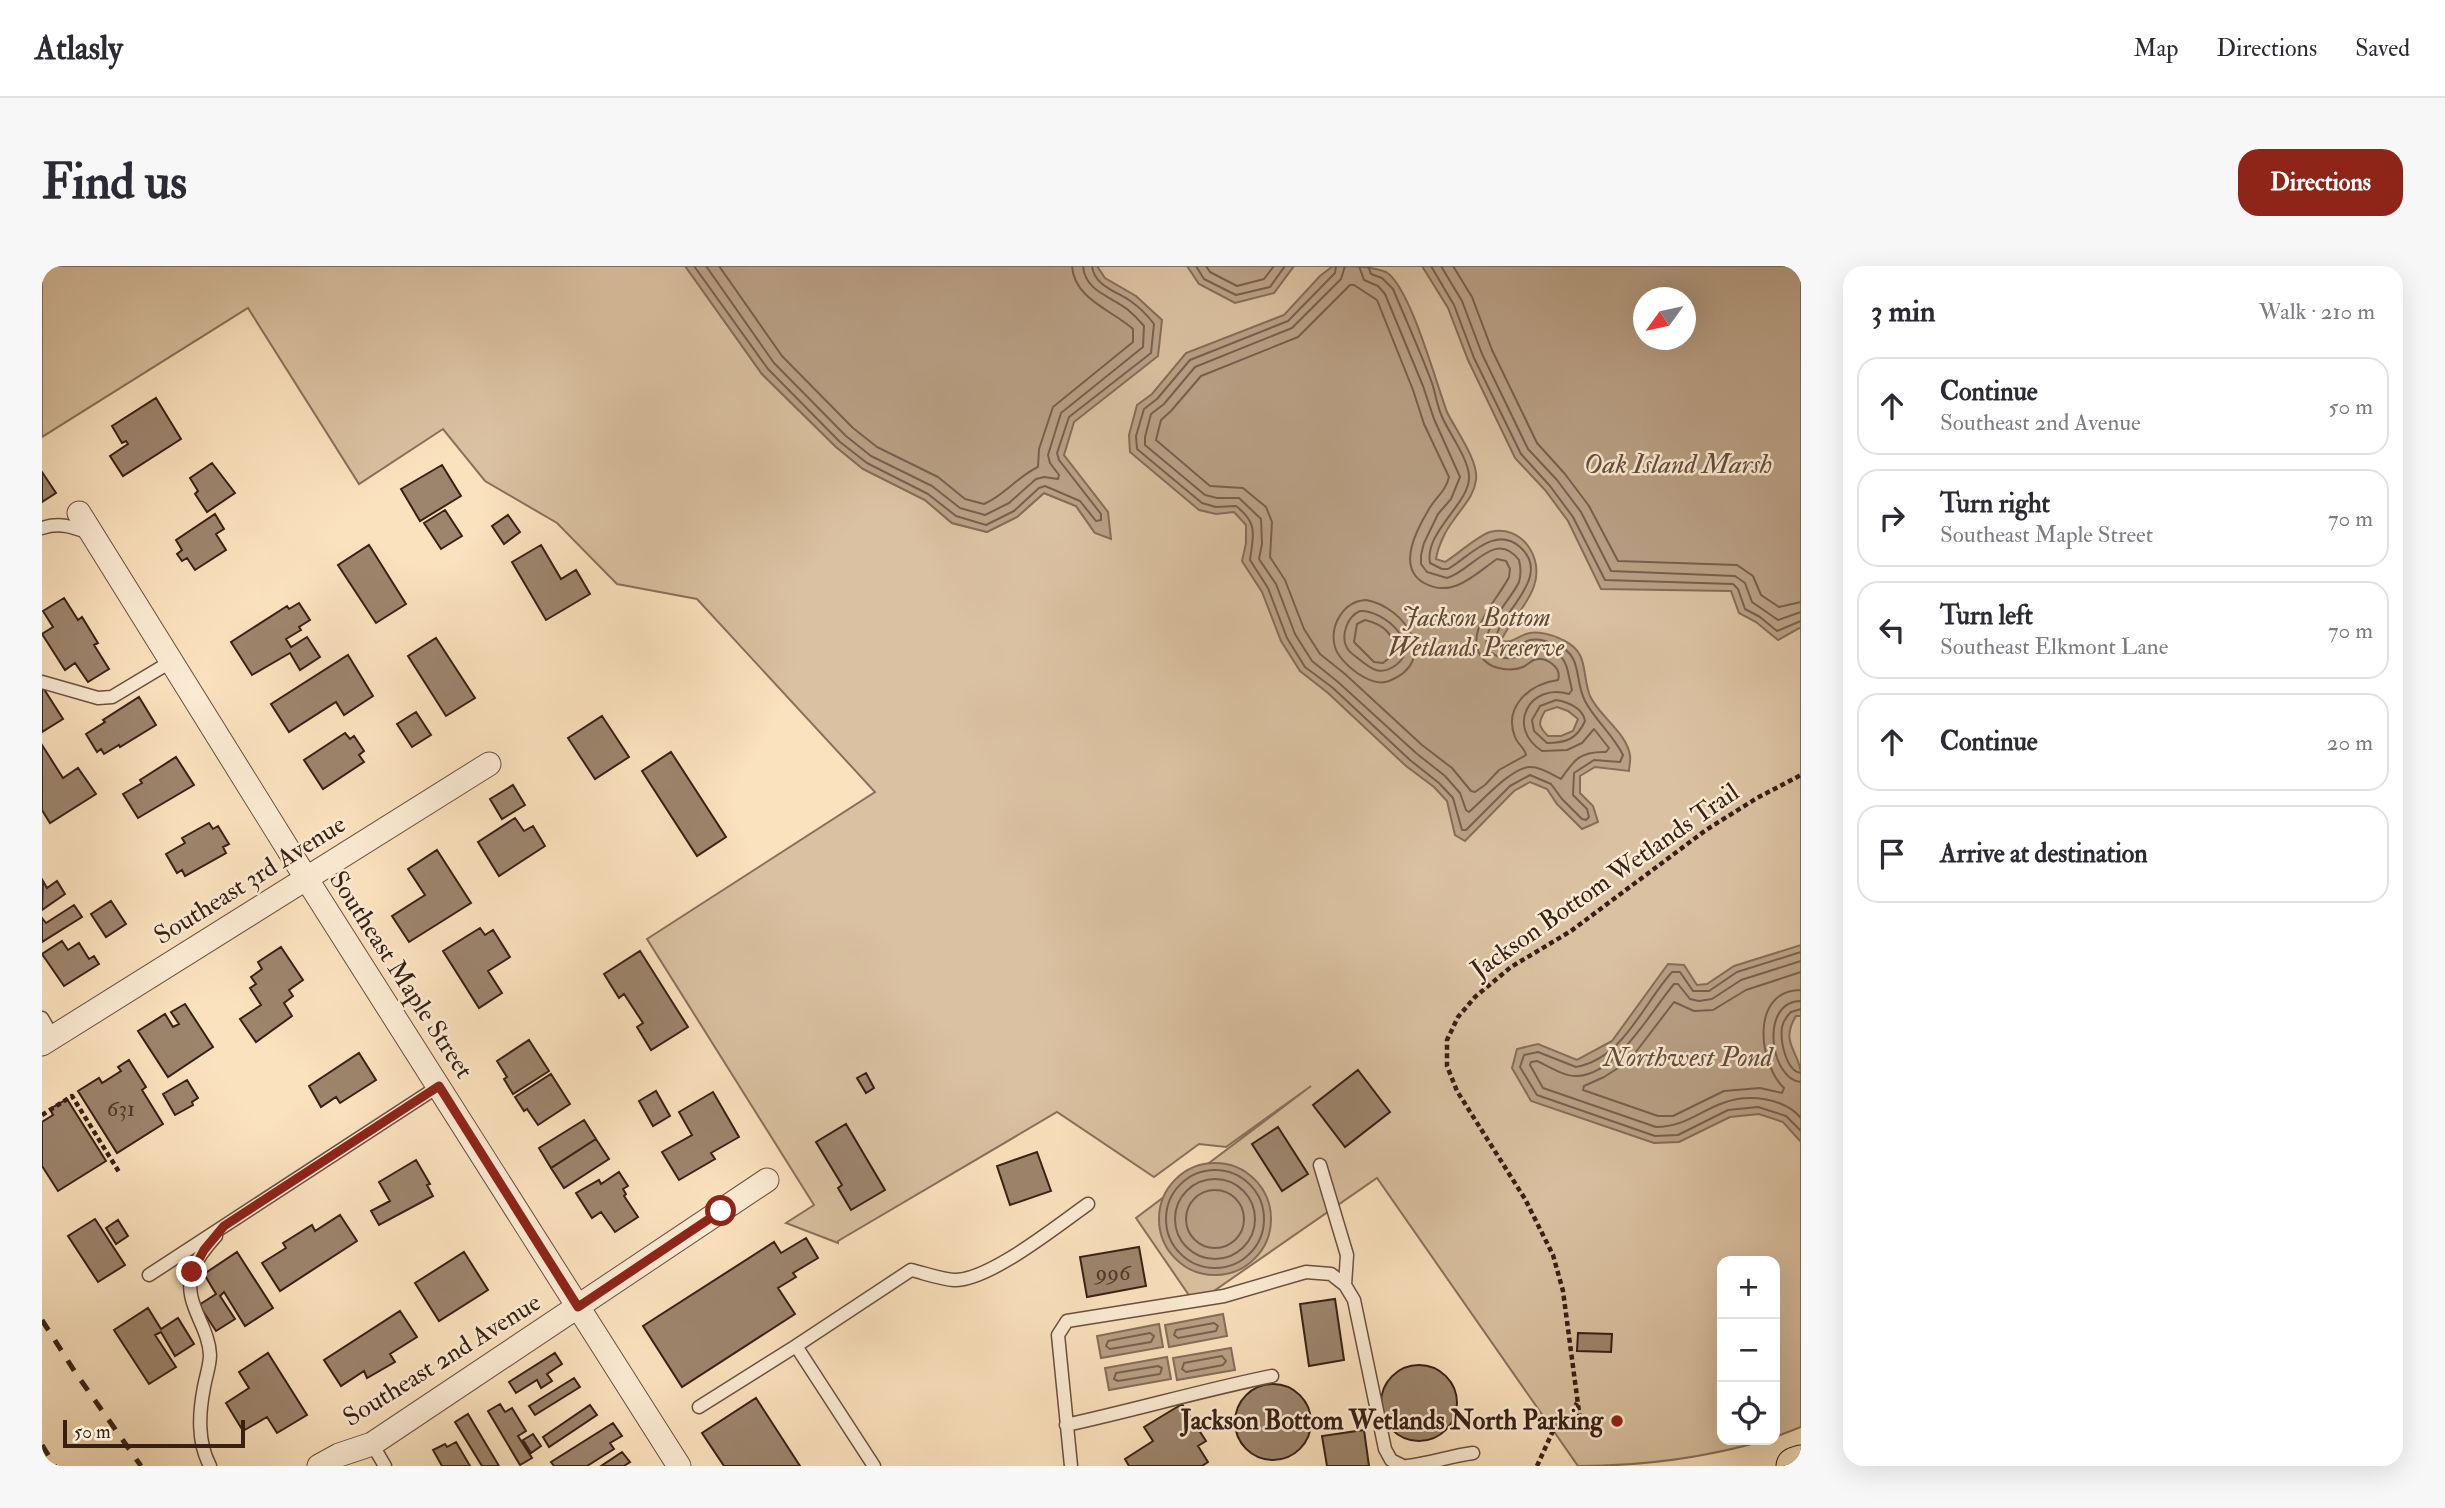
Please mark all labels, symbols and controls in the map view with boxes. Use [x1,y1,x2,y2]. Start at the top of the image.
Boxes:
text: Atlasly [35,28,123,69]
text: Map [2133,33,2178,64]
text: Directions [2216,33,2317,64]
text: Saved [2355,33,2410,64]
button: Directions [2238,149,2403,216]
text: Find us [42,152,187,213]
north arrow [1633,287,1696,350]
text: 3 min [1871,293,1936,330]
text: Walk · 210 m [2259,297,2375,326]
text: Continue [1940,376,2038,408]
icon: ahead [1873,387,1911,425]
text: 50 m [2329,392,2373,421]
text: Southeast 2nd Avenue [1940,408,2141,437]
water label: Oak Island Marsh [1584,447,1772,482]
text: Turn right [1940,488,2050,520]
icon: right [1873,499,1911,537]
text: 70 m [2328,504,2373,533]
text: Southeast Maple Street [1940,520,2153,549]
text: Turn left [1940,600,2033,632]
park label: Jackson Bottom Wetlands Preserve [1388,602,1565,664]
icon: left [1873,611,1911,649]
text: 70 m [2328,616,2373,645]
text: Southeast Elkmont Lane [1940,632,2168,661]
icon: ahead [1873,723,1911,761]
text: Continue [1940,726,2038,758]
text: 20 m [2327,728,2373,757]
street label: Jackson Bottom Wetlands Trail [1464,776,1745,986]
street label: Southeast 3rd Avenue [148,808,352,952]
icon: arrive [1873,835,1911,873]
text: Arrive at destination [1940,838,2148,870]
street label: Southeast Maple Street [321,865,480,1085]
water label: Northwest Pond [1601,1040,1775,1075]
house number: 631 [107,1094,135,1123]
route start [705,1195,736,1226]
route end [176,1256,207,1287]
map controls [1717,1256,1780,1445]
button: + [1717,1256,1780,1319]
house number: 996 [1093,1258,1132,1287]
street label: Southeast 2nd Avenue [337,1286,547,1434]
button: − [1717,1319,1780,1382]
button: locate [1717,1382,1780,1445]
place label: Jackson Bottom Wetlands North Parking [1179,1405,1604,1438]
marker: Jackson Bottom Wetlands North Parking [1609,1413,1625,1429]
scale bar [63,1417,245,1449]
text: 50 m [74,1420,111,1444]

